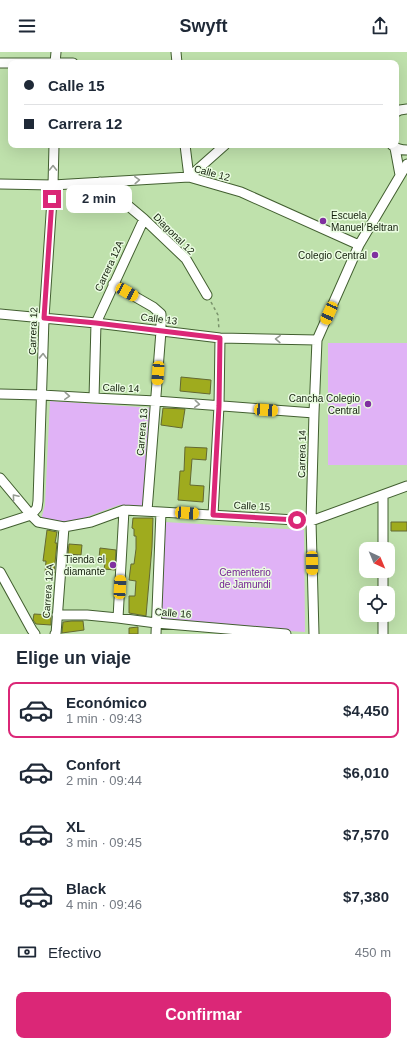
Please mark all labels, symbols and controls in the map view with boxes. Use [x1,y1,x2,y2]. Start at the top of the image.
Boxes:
icon: menu [16,15,38,37]
icon: share [369,15,391,37]
text: Swyft [179,16,228,36]
text: Calle 15 [48,77,105,94]
text: Carrera 12 [48,115,122,132]
street label: Calle 12 [193,163,232,183]
one-way arrow [49,165,57,171]
one-way arrow [134,176,140,184]
callout: 2 min [66,185,132,213]
route end [43,190,61,208]
text: 2 min [82,191,116,206]
place label: Escuela Manuel Beltran [331,210,398,233]
street label: Diagonal 12 [151,211,197,257]
marker: Escuela Manuel Beltran [318,216,328,226]
street label: Carrera 12A [93,239,126,293]
place label: Colegio Central [298,250,367,261]
marker: Colegio Central [370,250,380,260]
car [114,281,140,303]
car [319,300,339,326]
street label: Carrera 12 [27,306,39,355]
street label: Calle 13 [140,311,178,327]
one-way arrow [275,335,281,344]
one-way arrow [39,353,47,359]
car [151,361,165,385]
street label: Calle 14 [102,382,140,394]
one-way arrow [64,392,70,401]
place label: Cancha Colegio Central [289,393,360,416]
marker: Cancha Colegio Central [363,399,373,409]
one-way arrow [194,400,200,409]
car [254,403,278,417]
street label: Carrera 13 [134,407,150,456]
street label: Carrera 14 [296,430,308,478]
one-way arrow [13,494,20,501]
street label: Calle 15 [233,500,271,512]
car [175,506,199,520]
route start [288,511,306,529]
north arrow [359,542,395,578]
map controls [359,542,395,622]
car [306,551,318,575]
place label: Tienda el diamante [64,554,105,577]
marker: Tienda el diamante [108,560,118,570]
street label: Carrera 12A [41,563,55,619]
park label: Cementerio de Jamundi [219,567,271,590]
car [113,575,127,599]
button: locate [359,586,395,622]
street label: Calle 16 [154,606,192,620]
text: Elige un viaje [16,648,131,668]
icon: car [18,692,54,728]
text: Económico [66,694,147,711]
text: $4,450 [343,702,389,719]
text: 1 min · 09:43 [66,711,142,726]
icon: car [18,754,54,790]
text: Confort [66,756,120,773]
text: $6,010 [343,764,389,781]
text: 2 min · 09:44 [66,773,142,788]
icon: car [18,816,54,852]
text: XL [66,818,85,835]
text: $7,570 [343,826,389,843]
text: 3 min · 09:45 [66,835,142,850]
icon: car [18,878,54,914]
text: Black [66,880,106,897]
text: $7,380 [343,888,389,905]
text: 4 min · 09:46 [66,897,142,912]
icon: cash [16,941,38,963]
text: Efectivo [48,944,101,961]
text: 450 m [355,945,391,960]
button: Confirmar [16,992,391,1038]

